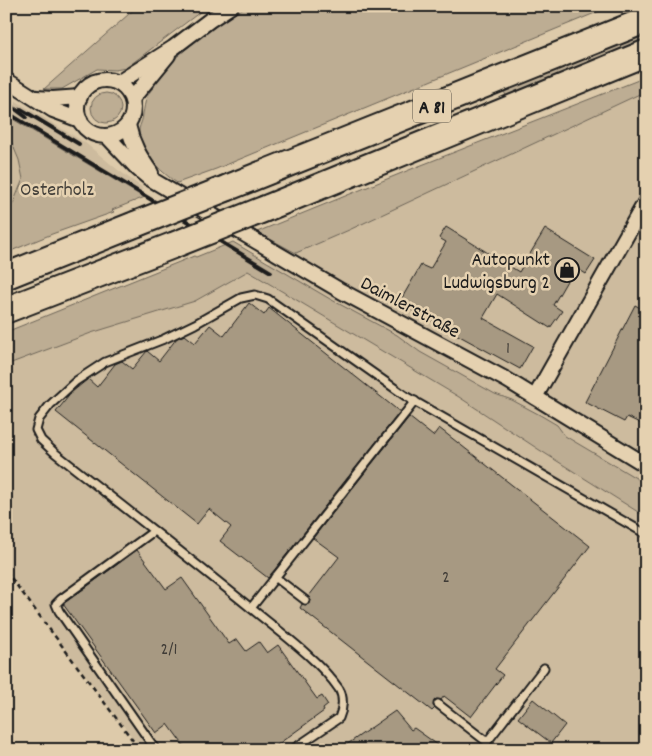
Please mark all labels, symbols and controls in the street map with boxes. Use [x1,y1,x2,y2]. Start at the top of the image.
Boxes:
road number: A 81 [413,90,451,122]
park label: Osterholz [20,177,94,205]
place label: Autopunkt Ludwigsburg 2 [443,247,550,298]
shop icon: Autopunkt Ludwigsburg 2 [554,257,580,283]
street label: Daimlerstraße [355,271,464,347]
house number: 1 [506,337,510,362]
house number: 2 [442,566,450,591]
house number: 2/1 [161,638,177,663]

